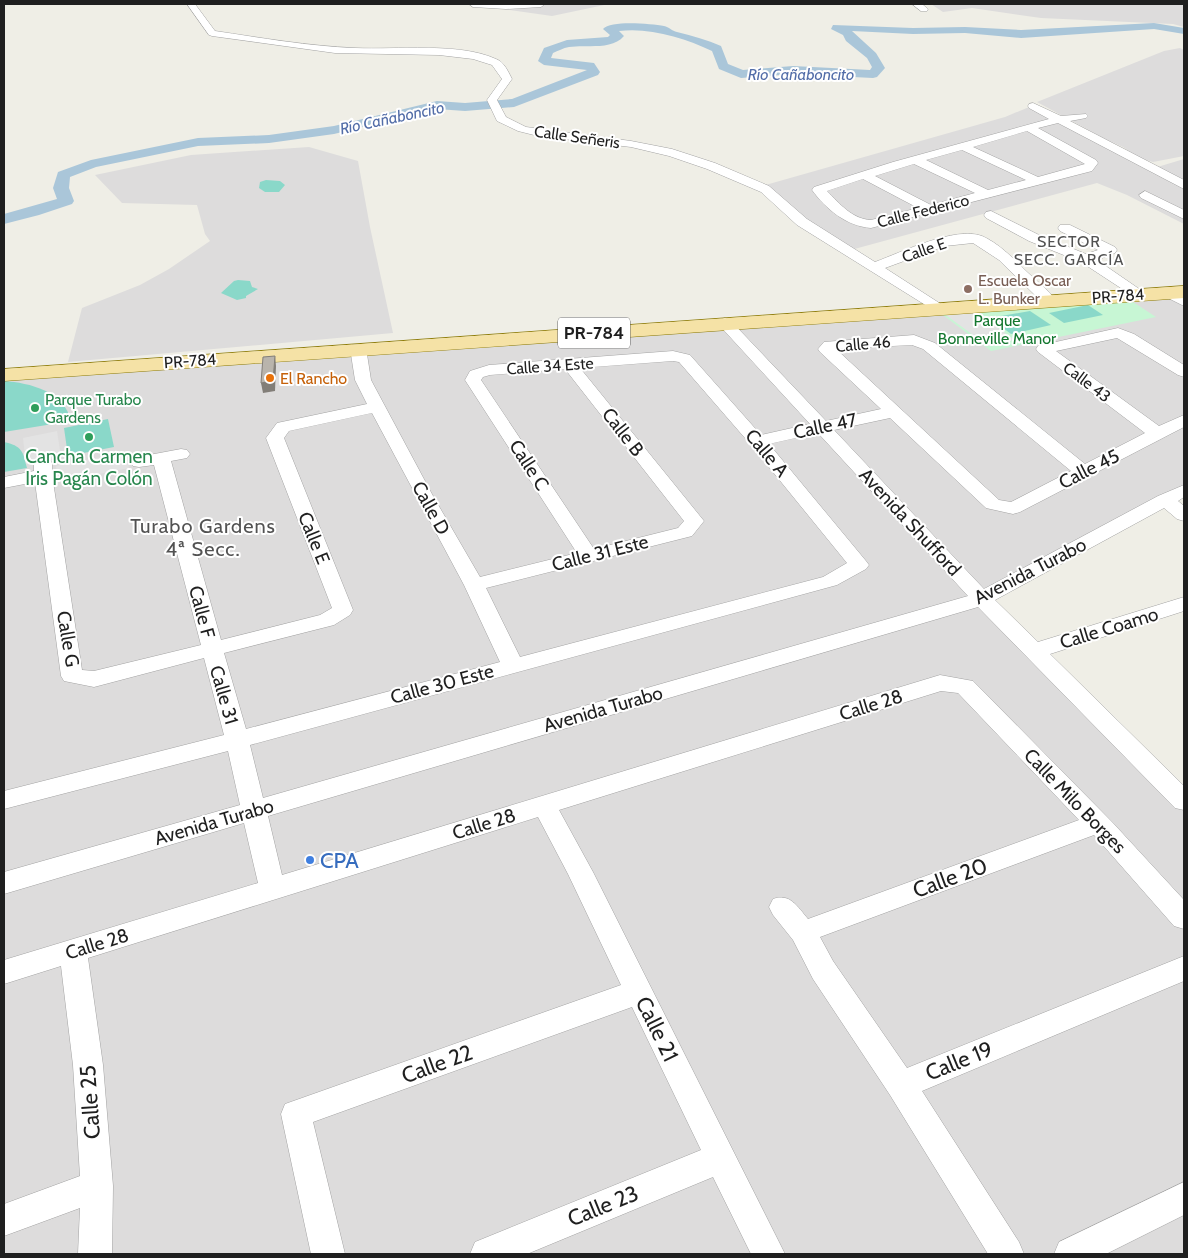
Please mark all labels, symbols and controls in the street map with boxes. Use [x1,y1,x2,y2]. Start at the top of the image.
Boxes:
water label: Río Cañaboncito [748,65,854,84]
water label: Río Cañaboncito [338,98,446,138]
street label: Calle Señeris [533,122,622,152]
street label: Calle Federico [875,190,971,232]
district label: SECTOR SECC. GARCÍA [1014,232,1124,269]
street label: Calle E [899,234,949,266]
place label: Escuela Oscar L. Bunker [978,271,1072,308]
marker: Escuela Oscar L. Bunker [962,283,974,295]
street label: PR-784 [1091,285,1145,307]
park label: Parque Bonneville Manor [938,311,1057,348]
road number: PR-784 [558,317,630,348]
street label: Calle 46 [835,332,891,356]
street label: PR-784 [163,350,217,372]
street label: Calle 34 Este [506,353,594,379]
street label: Calle 43 [1059,358,1115,406]
place label: El Rancho [280,369,347,388]
marker: El Rancho [264,372,276,384]
place label: Parque Turabo Gardens [45,390,142,427]
marker: Parque Turabo Gardens [29,402,41,414]
street label: Calle B [597,403,649,461]
street label: Calle 47 [791,408,859,444]
street label: Calle A [740,424,794,482]
marker: Cancha Carmen Iris Pagán Colón [83,431,95,443]
street label: Calle C [504,436,554,495]
street label: Calle 45 [1055,444,1123,494]
place label: Cancha Carmen Iris Pagán Colón [25,445,153,490]
street label: Avenida Shufford [854,463,966,581]
street label: Calle D [407,477,455,539]
street label: Calle E [293,509,335,567]
district label: Turabo Gardens 4ª Secc. [130,514,276,561]
street label: Calle 31 Este [549,530,651,576]
street label: Avenida Turabo [970,533,1090,609]
street label: Calle F [184,583,220,641]
street label: Calle Coamo [1057,602,1161,654]
street label: Calle G [52,609,84,669]
street label: Calle 30 Este [388,659,496,709]
street label: Calle 31 [205,663,243,727]
street label: Avenida Turabo [541,681,665,737]
street label: Calle 28 [836,684,906,726]
street label: Calle Milo Borges [1019,744,1131,858]
street label: Avenida Turabo [152,794,276,850]
street label: Calle 28 [449,803,519,845]
place label: CPA [320,847,359,874]
street label: Calle 20 [909,852,991,904]
marker: CPA [304,854,316,866]
street label: Calle 28 [62,923,132,965]
street label: Calle 21 [630,992,684,1066]
street label: Calle 19 [921,1035,997,1087]
street label: Calle 22 [398,1039,476,1089]
street label: Calle 25 [74,1064,106,1140]
street label: Calle 23 [564,1180,642,1232]

